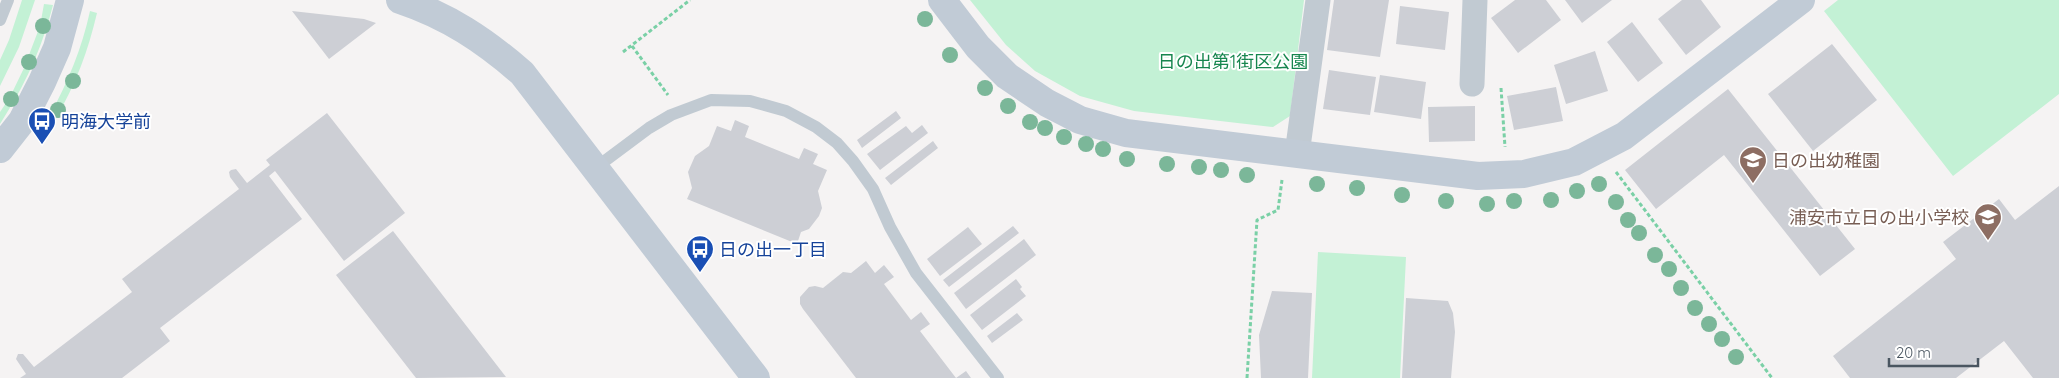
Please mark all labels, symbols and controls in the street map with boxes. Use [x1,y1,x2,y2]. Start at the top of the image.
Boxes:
park label: 日の出第1街区公園 [1158,50,1308,73]
bus stop icon: 明海大学前 [27,106,57,145]
place label: 明海大学前 [61,110,151,133]
school or university icon: 日の出幼稚園 [1738,145,1768,184]
place label: 日の出幼稚園 [1772,149,1880,172]
school or university icon: 浦安市立日の出小学校 [1973,202,2003,241]
place label: 浦安市立日の出小学校 [1789,206,1969,229]
bus stop icon: 日の出一丁目 [685,234,715,273]
place label: 日の出一丁目 [719,238,827,261]
scale bar [1889,336,1978,368]
text: 20 m [1896,343,1931,362]

